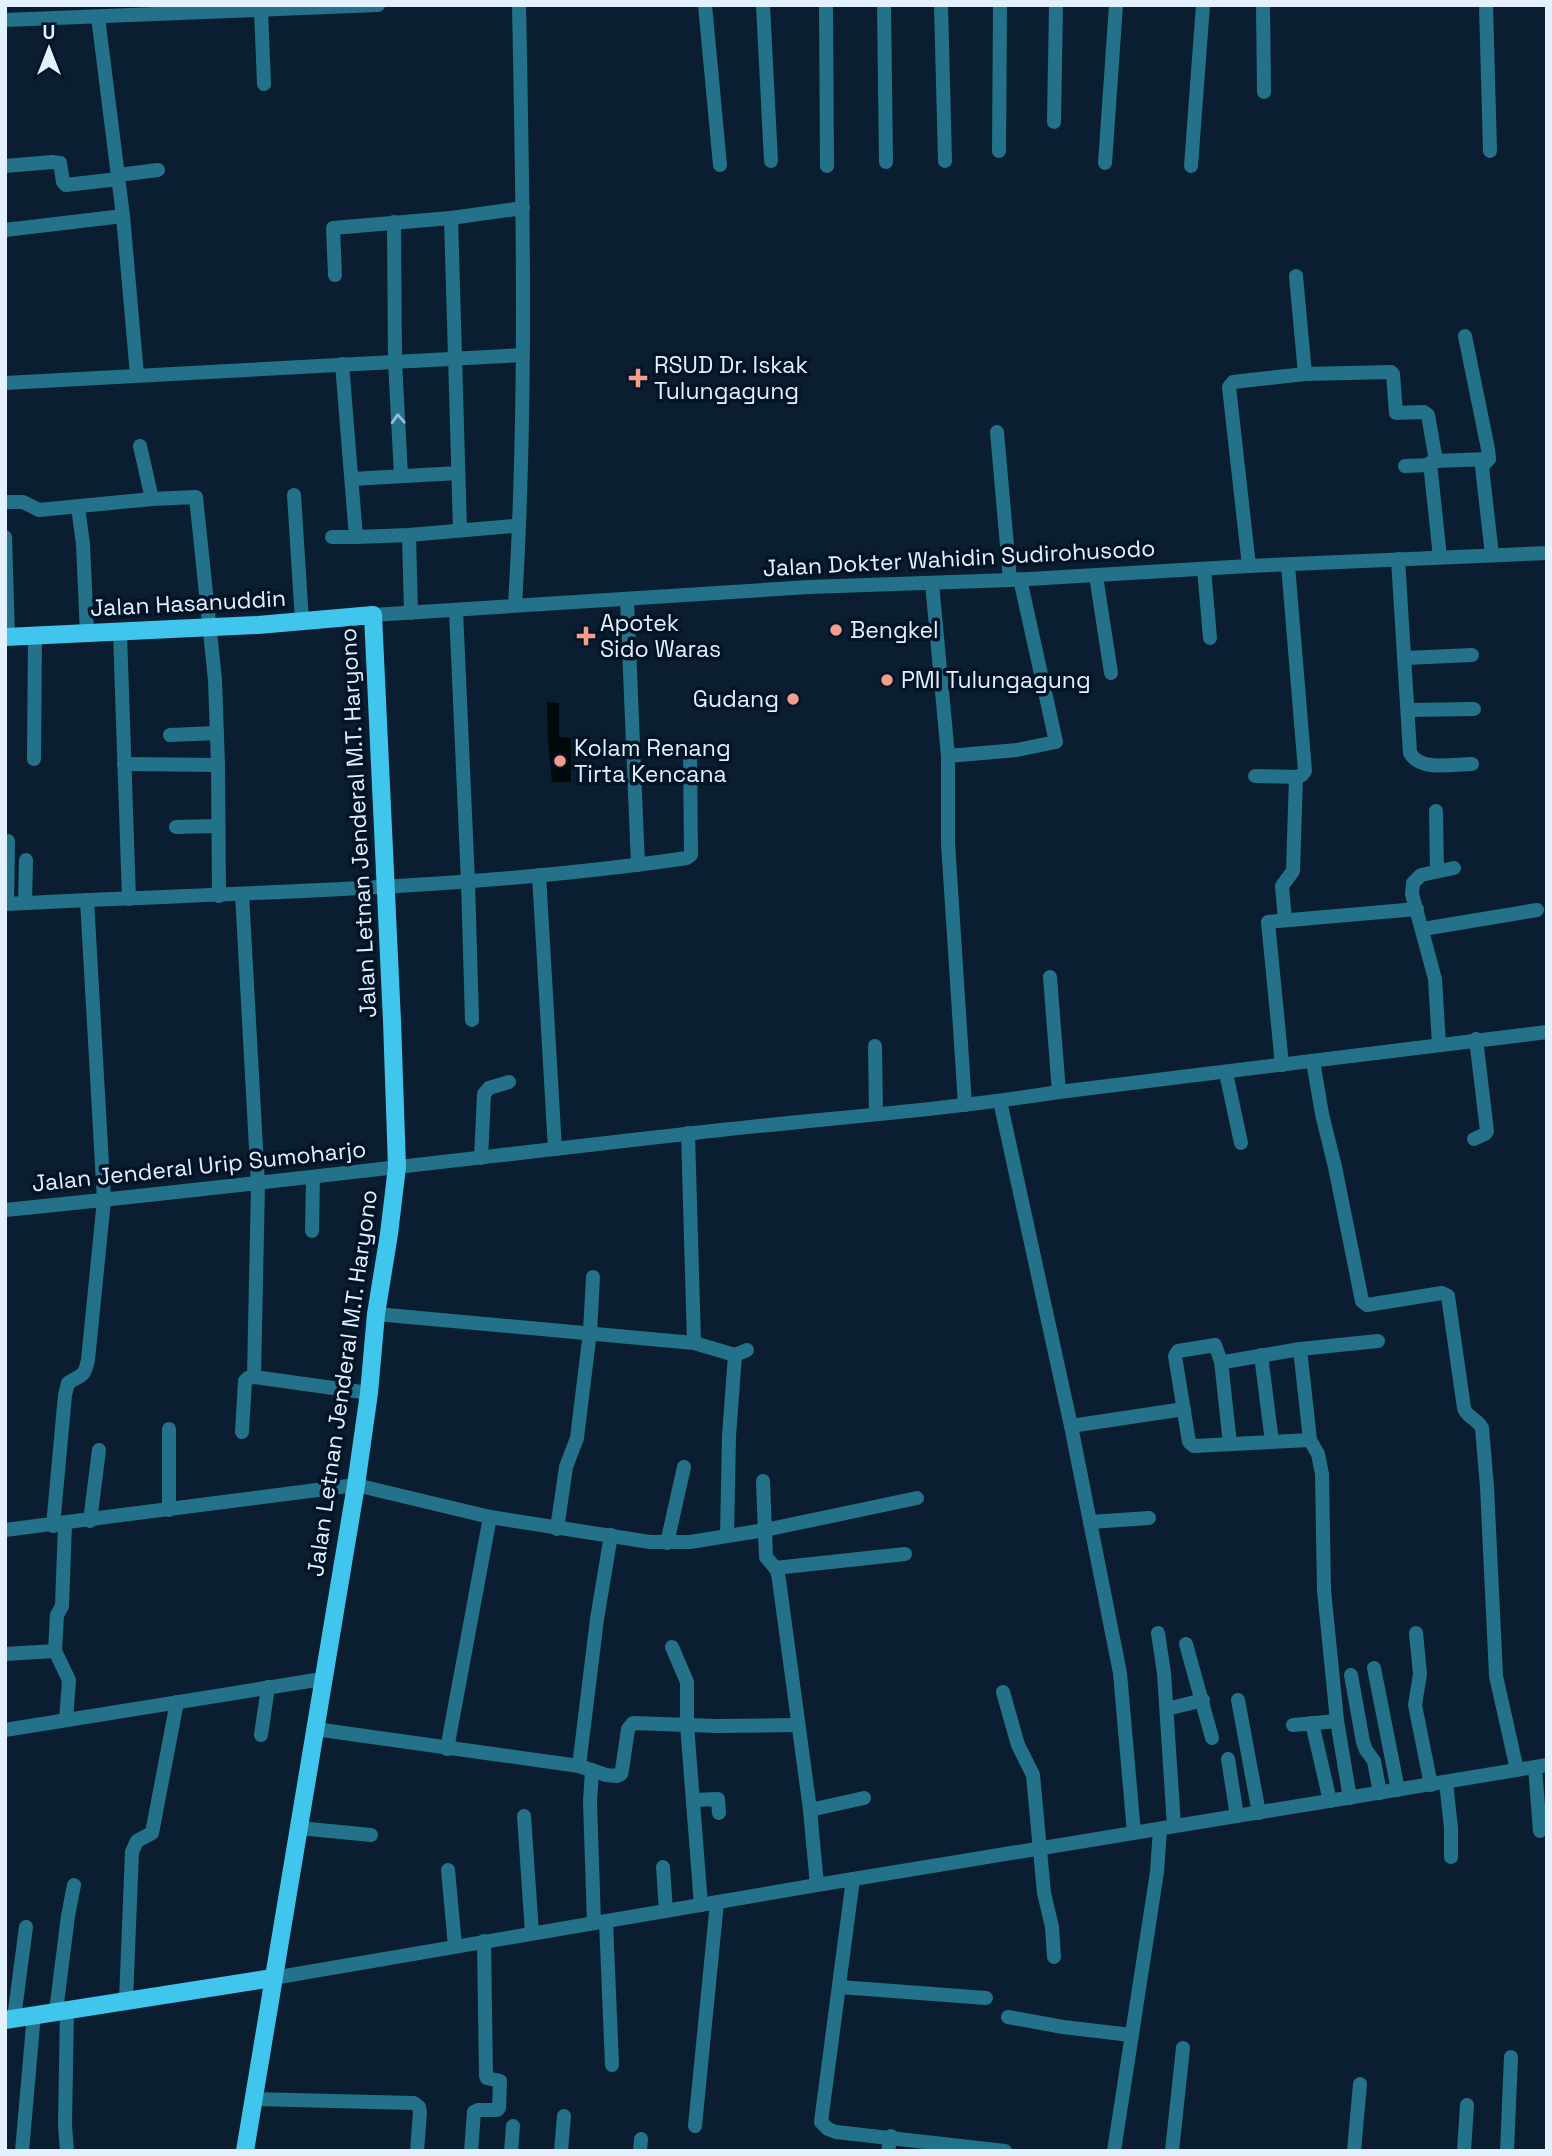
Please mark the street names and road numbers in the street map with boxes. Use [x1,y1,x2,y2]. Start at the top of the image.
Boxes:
street label: Jalan Dokter Wahidin Sudirohusodo [762,533,1156,583]
street label: Jalan Hasanuddin [89,583,287,623]
street label: Jalan Letnan Jenderal M.T. Haryono [333,627,383,1019]
street label: Jalan Jenderal Urip Sumoharjo [30,1134,368,1198]
street label: Jalan Letnan Jenderal M.T. Haryono [300,1188,384,1578]

